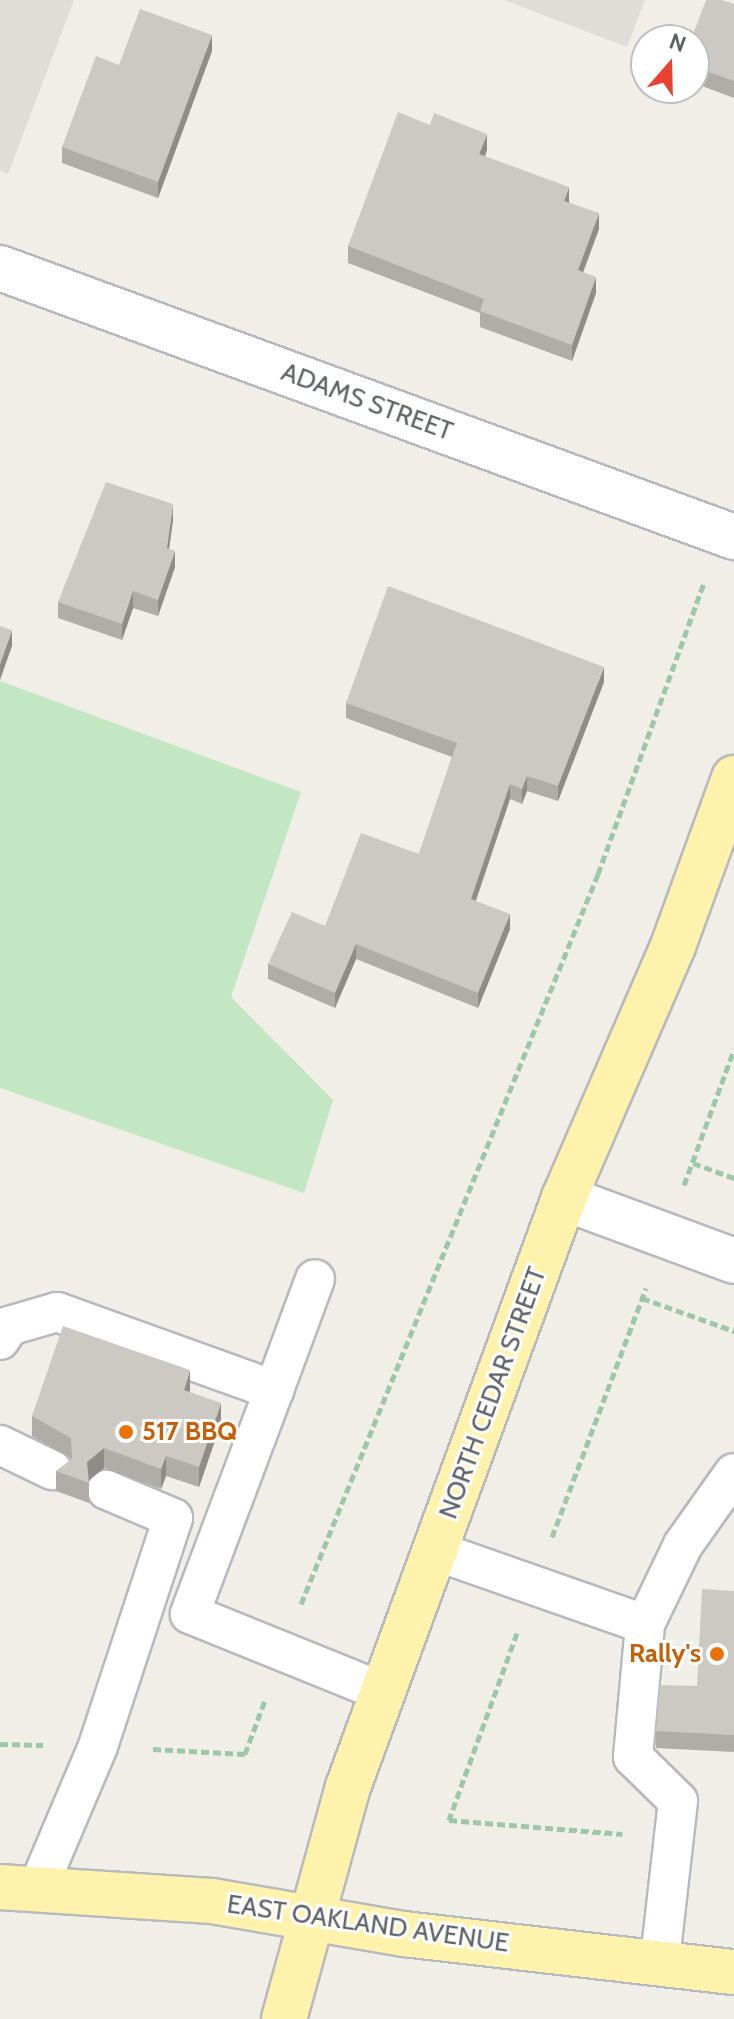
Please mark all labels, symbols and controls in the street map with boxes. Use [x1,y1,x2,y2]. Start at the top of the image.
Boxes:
north arrow [630,24,710,104]
text: N [666,28,690,58]
street label: ADAMS STREET [277,357,457,447]
street label: NORTH CEDAR STREET [433,1263,553,1523]
place label: 517 BBQ [142,1416,237,1448]
marker: 517 BBQ [117,1423,135,1441]
place label: Rally's [629,1638,701,1670]
marker: Rally's [708,1645,726,1663]
street label: EAST OAKLAND AVENUE [225,1889,511,1959]

